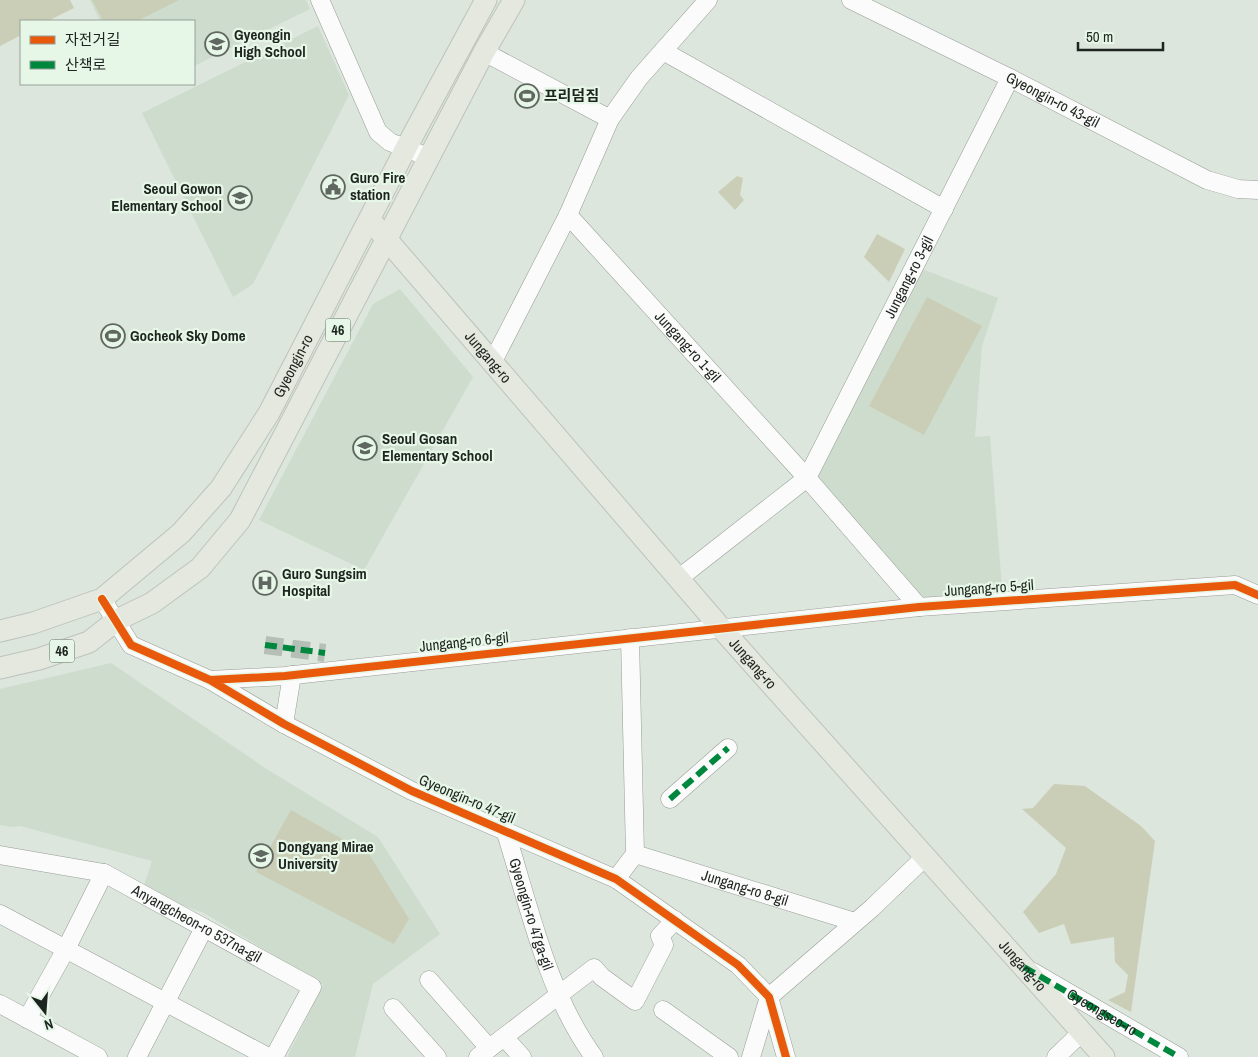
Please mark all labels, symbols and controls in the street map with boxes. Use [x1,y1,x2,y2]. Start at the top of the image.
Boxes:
legend [20,20,195,85]
scale bar [1078,20,1163,52]
place label: Gyeongin High School [234,24,306,62]
text: 50 m [1086,26,1113,47]
text: 자전거길 [65,29,120,50]
school or university icon: Gyeongin High School [204,31,230,57]
text: 산책로 [65,54,106,75]
street label: Gyeongin-ro 43-gil [1002,67,1103,133]
sports icon: 프리덤짐 [514,83,540,109]
place label: 프리덤짐 [544,85,599,106]
place label: Guro Fire station [350,167,406,205]
public building icon: Guro Fire station [320,174,346,200]
place label: Seoul Gowon Elementary School [111,178,222,216]
school or university icon: Seoul Gowon Elementary School [227,185,253,211]
street label: Jungang-ro 3-gil [879,232,938,322]
street label: Jungang-ro 1-gil [650,306,726,387]
road number: 46 [326,318,350,342]
sports icon: Gocheok Sky Dome [100,323,126,349]
place label: Gocheok Sky Dome [130,325,246,346]
street label: Jungang-ro [460,326,517,387]
street label: Gyeongin-ro [268,331,318,401]
place label: Seoul Gosan Elementary School [382,428,493,466]
school or university icon: Seoul Gosan Elementary School [352,435,378,461]
place label: Guro Sungsim Hospital [282,563,367,601]
hospital icon: Guro Sungsim Hospital [252,570,278,596]
street label: Jungang-ro 5-gil [944,574,1034,601]
street label: Jungang-ro 6-gil [418,626,510,657]
street label: Jungang-ro [725,633,782,694]
road number: 46 [50,640,74,662]
street label: Gyeongin-ro 47-gil [416,769,519,828]
place label: Dongyang Mirae University [278,836,374,874]
school or university icon: Dongyang Mirae University [248,843,274,869]
street label: Gyeongin-ro 47ga-gil [504,855,559,973]
street label: Jungang-ro 8-gil [699,864,791,911]
street label: Anyangcheon-ro 537na-gil [127,879,265,967]
street label: Jungang-ro [994,935,1052,996]
street label: Gyeongseo-ro [1063,983,1141,1041]
north arrow [20,987,70,1037]
text: N [42,1015,55,1034]

